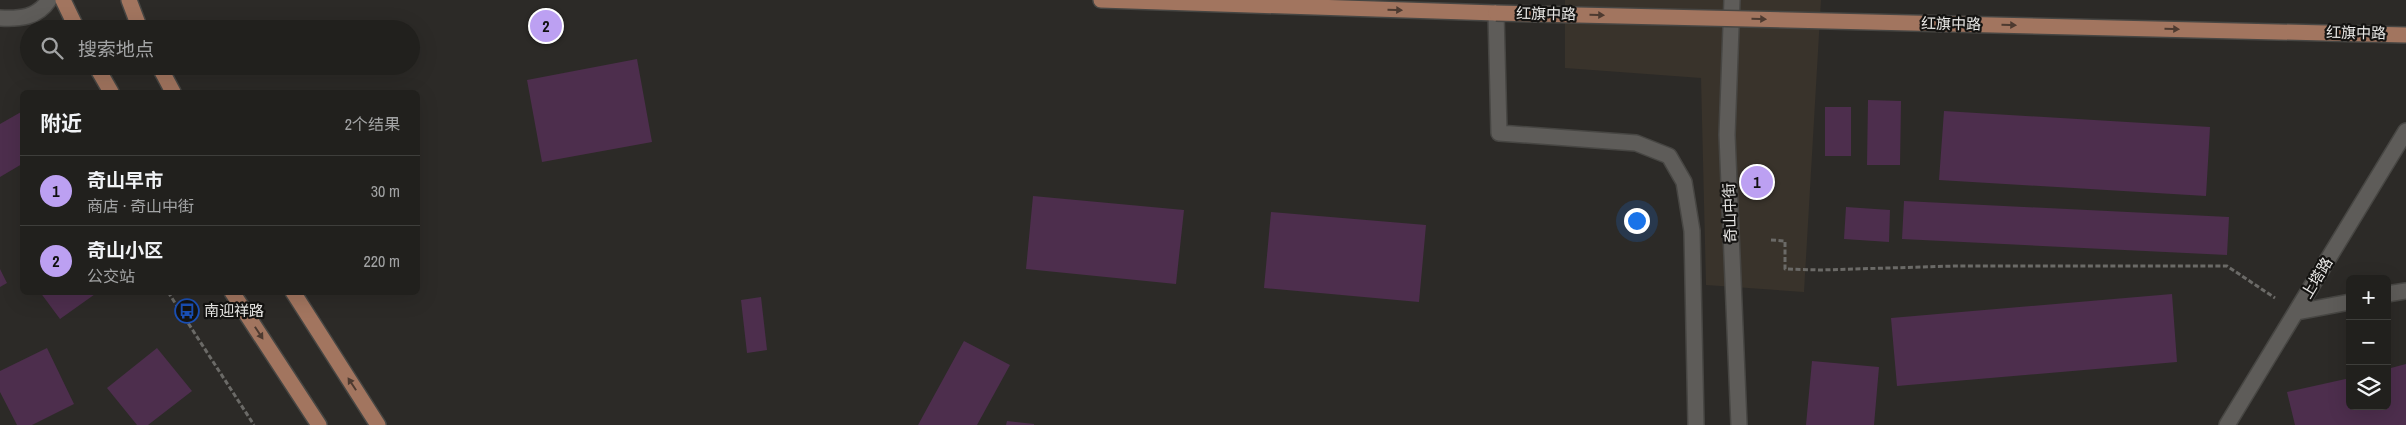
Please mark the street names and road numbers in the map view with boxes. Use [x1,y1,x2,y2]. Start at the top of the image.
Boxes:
street label: 红旗中路 [1516,2,1576,25]
street label: 红旗中路 [1921,12,1981,35]
street label: 红旗中路 [2326,21,2386,44]
street label: 奇山中街 [1718,183,1741,243]
street label: 上塔路 [2296,253,2337,302]

